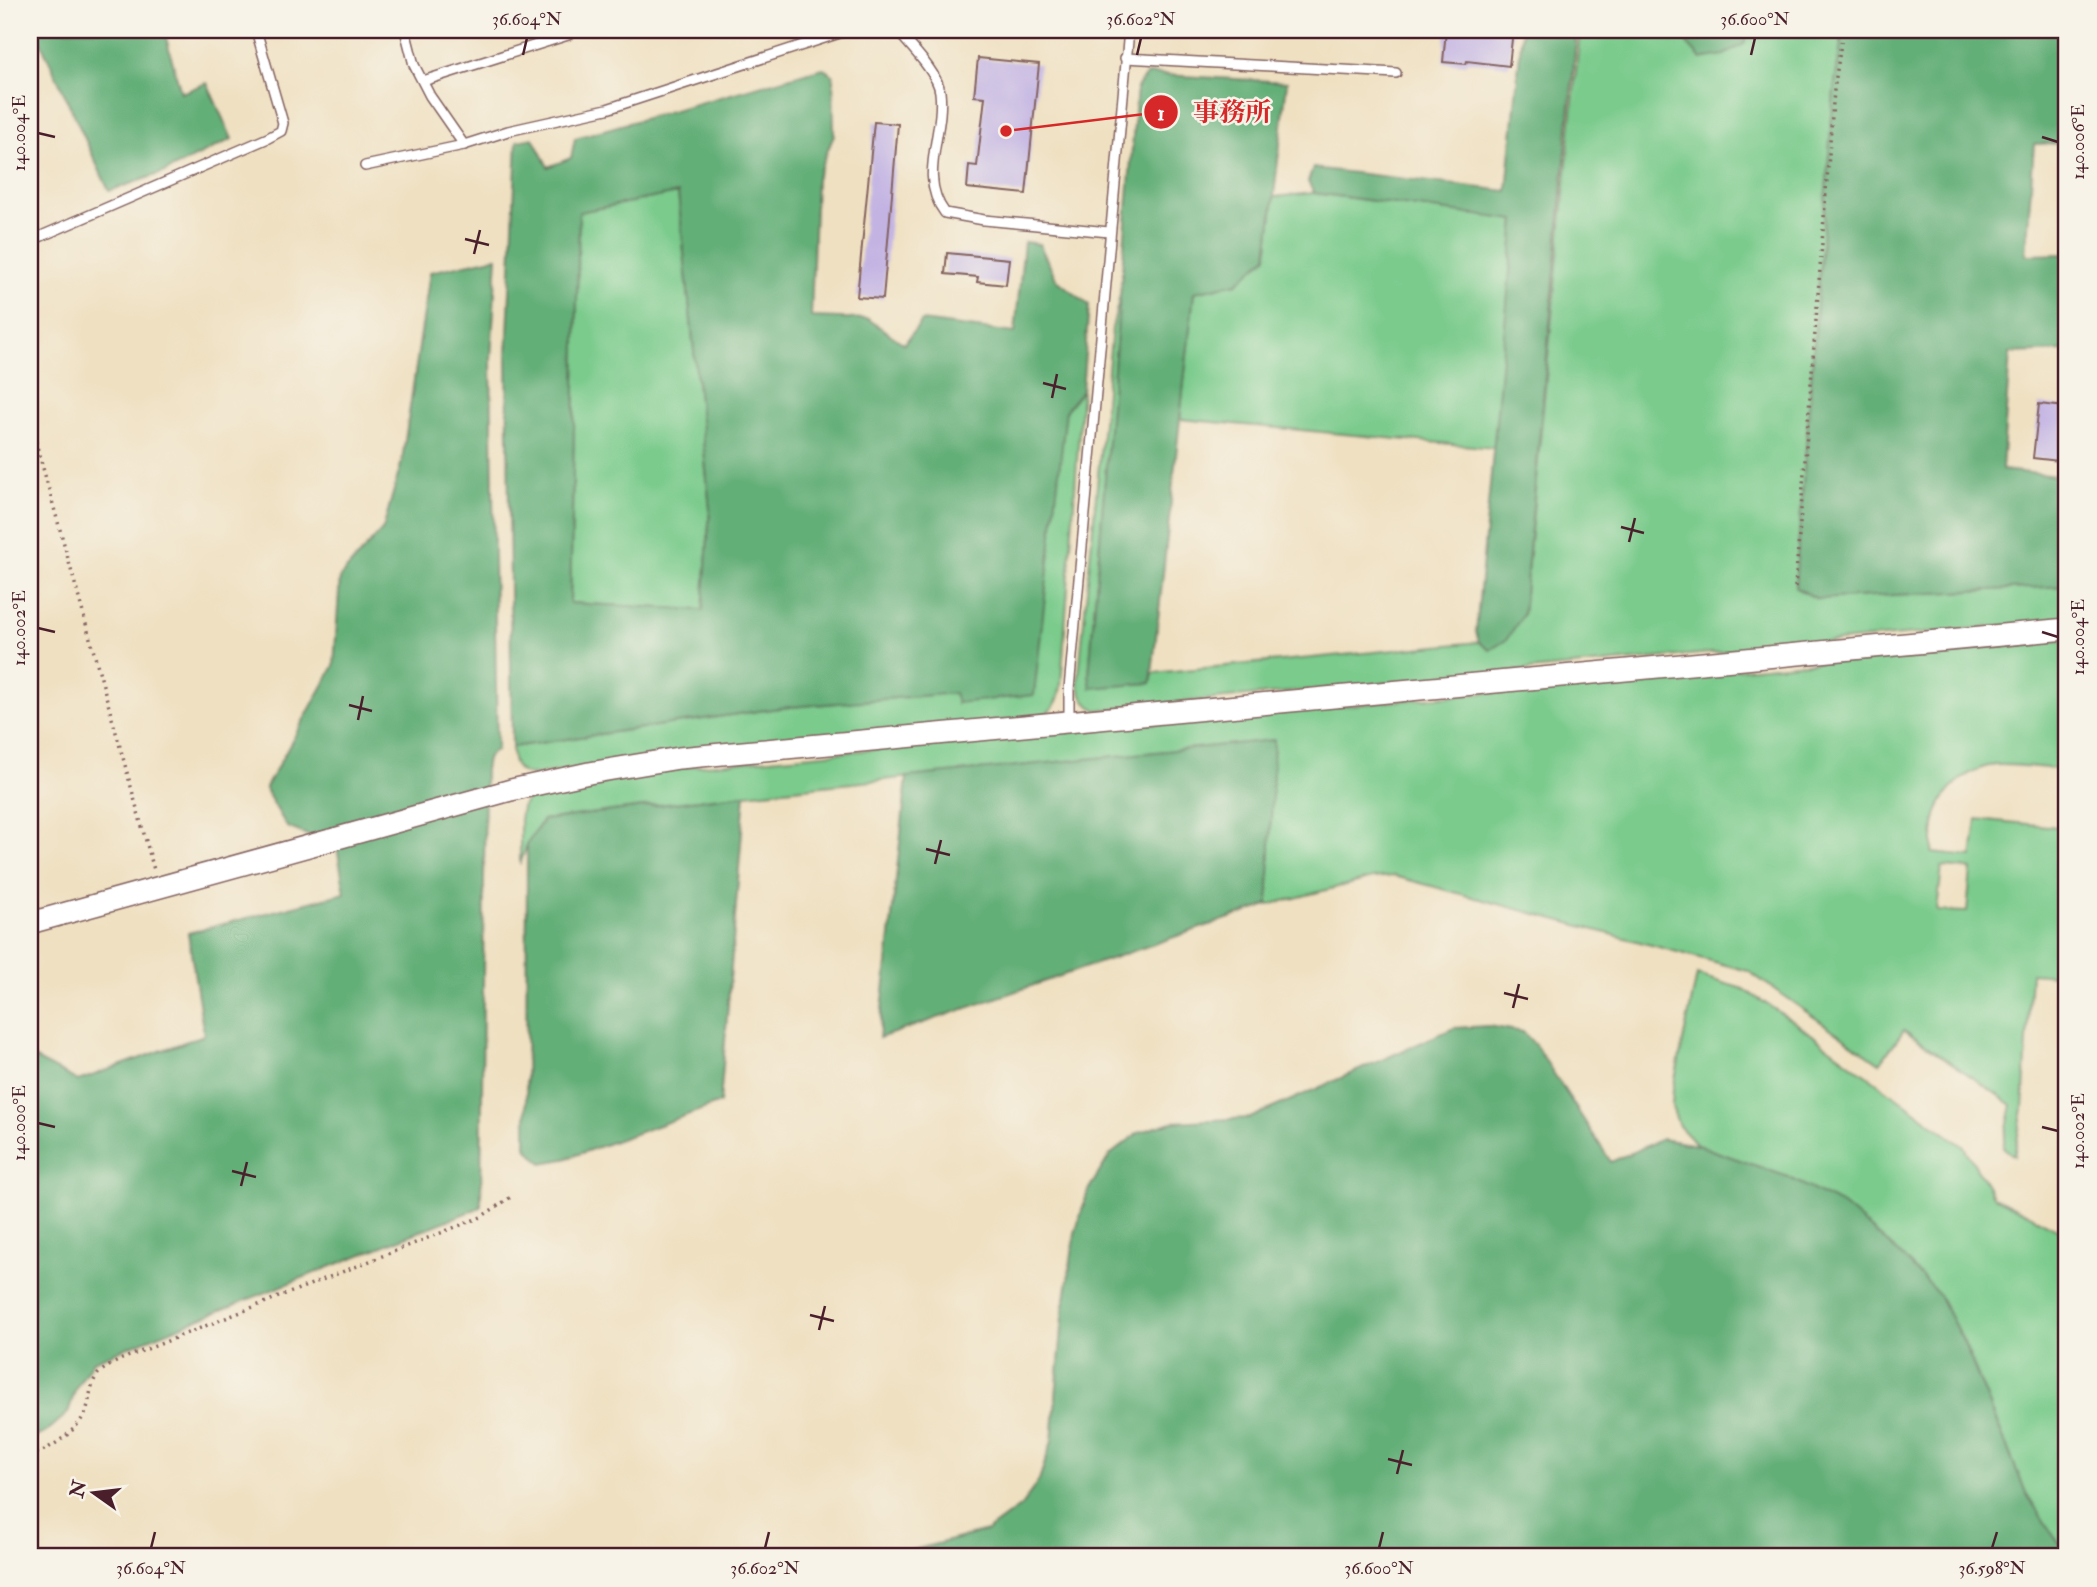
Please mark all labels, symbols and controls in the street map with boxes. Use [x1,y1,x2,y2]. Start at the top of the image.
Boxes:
text: 36.604°N [492,8,562,31]
text: 36.602°N [1106,8,1176,31]
text: 36.600°N [1720,8,1790,31]
callout: 事務所 [1144,89,1285,136]
text: 140.004°E [8,95,31,171]
text: 事務所 [1193,97,1271,129]
text: 1 [1157,100,1165,127]
text: 140.006°E [2067,104,2090,180]
text: 140.002°E [8,590,31,666]
text: 140.004°E [2067,599,2090,675]
text: 140.000°E [8,1085,31,1161]
text: 140.002°E [2067,1093,2090,1169]
north arrow [60,1458,130,1528]
text: N [65,1477,92,1501]
text: 36.604°N [116,1557,186,1580]
text: 36.602°N [730,1557,800,1580]
text: 36.600°N [1344,1557,1414,1580]
text: 36.598°N [1958,1557,2026,1580]

